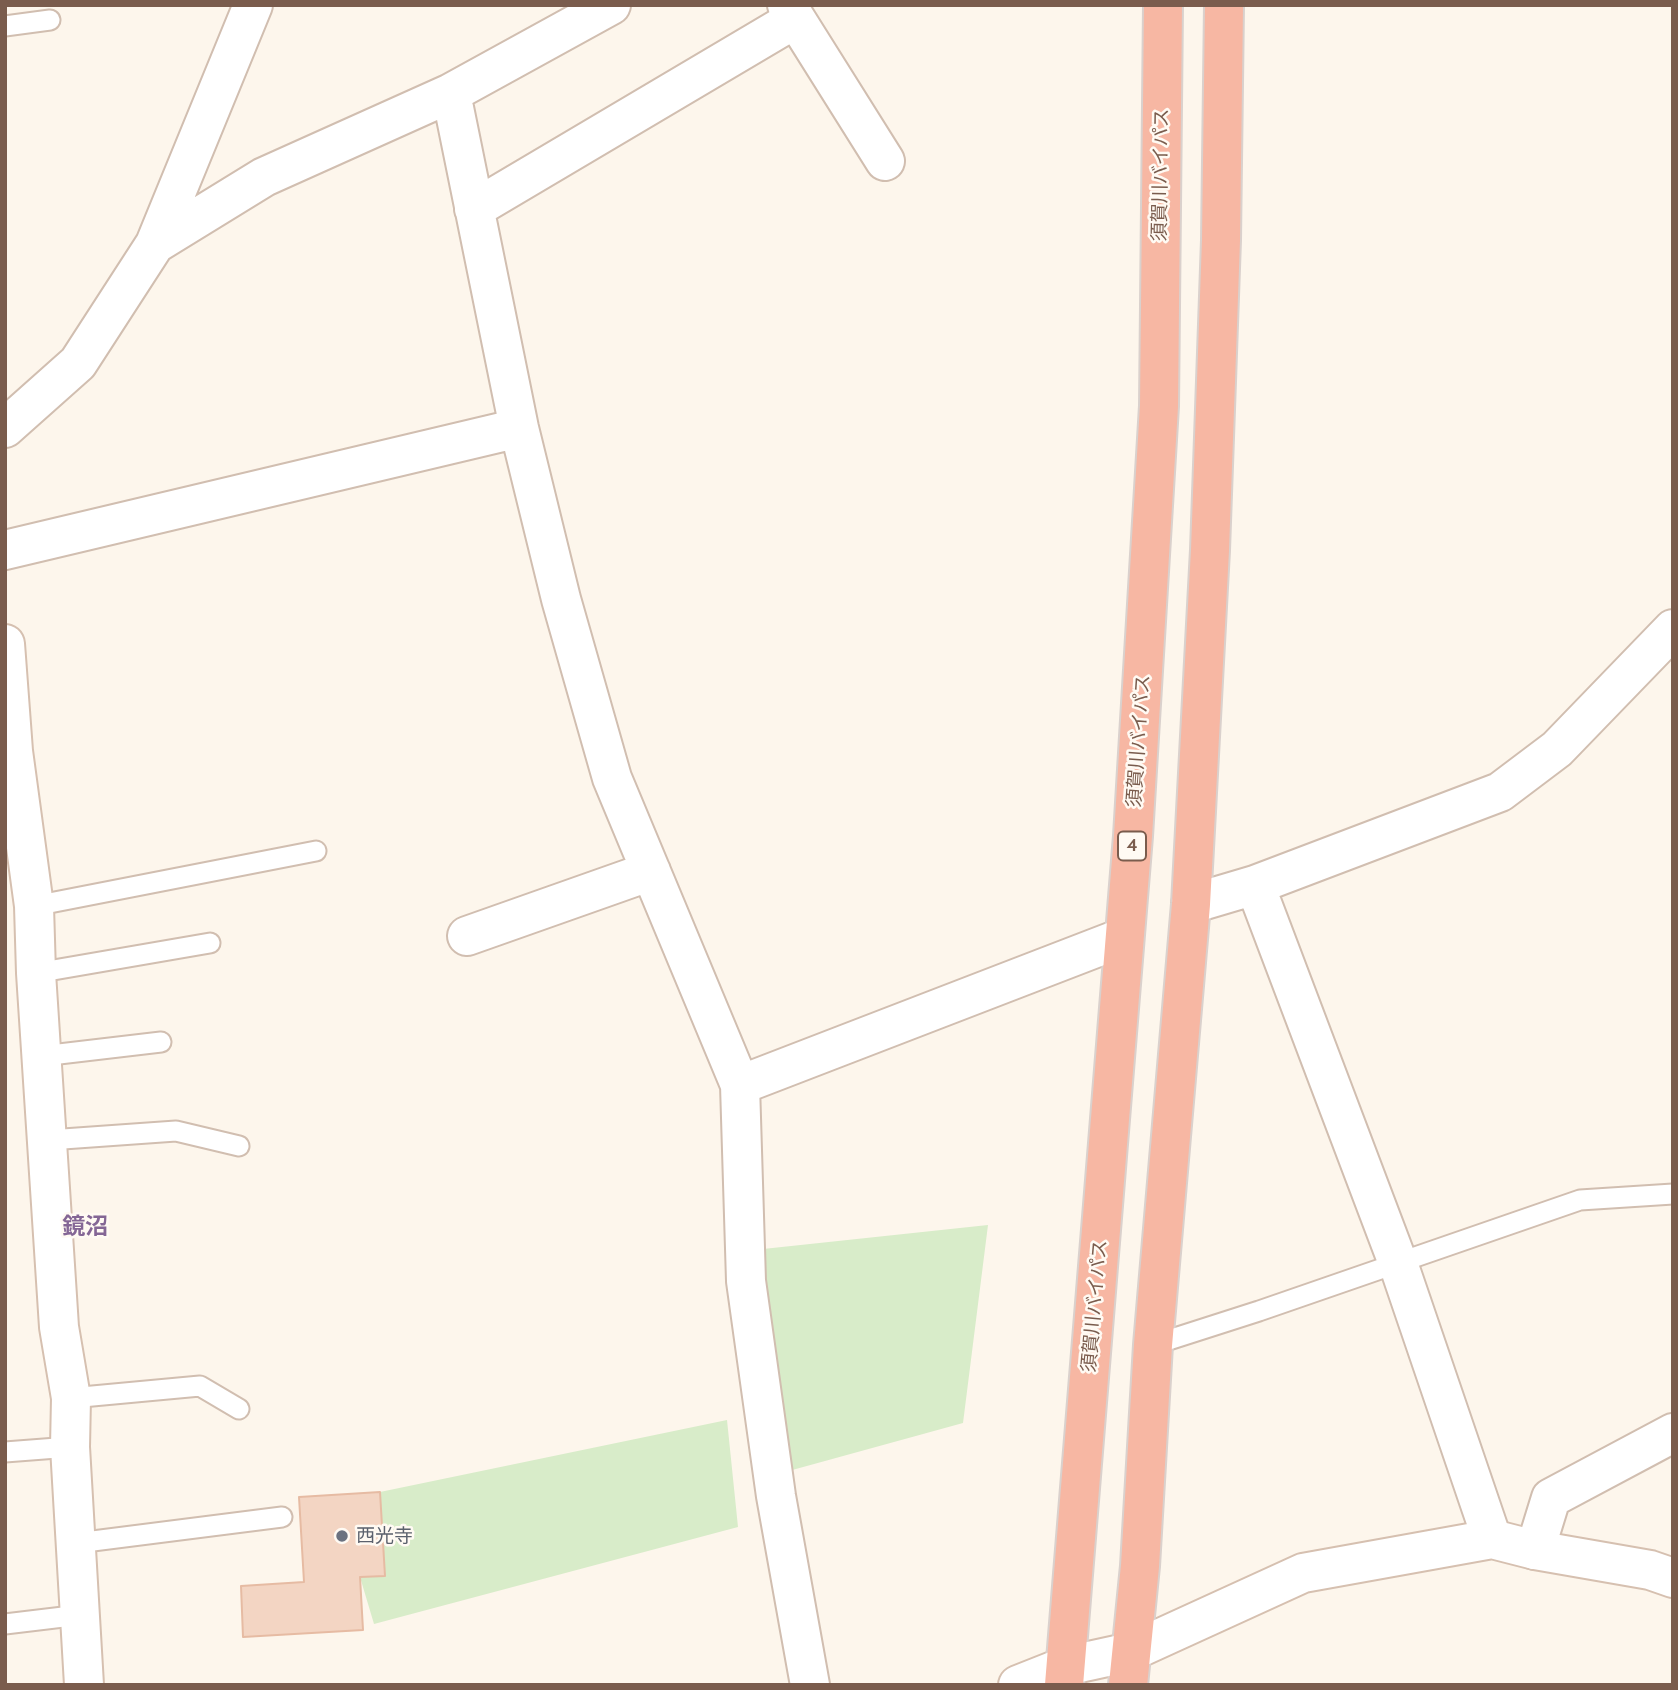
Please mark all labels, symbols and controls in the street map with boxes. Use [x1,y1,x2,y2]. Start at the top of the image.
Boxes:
street label: 須賀川バイパス [1148,108,1174,242]
street label: 須賀川バイパス [1123,674,1155,808]
road number: 4 [1118,832,1146,860]
district label: 鏡沼 [62,1213,108,1241]
street label: 須賀川バイパス [1078,1239,1112,1373]
place label: 西光寺 [356,1525,413,1547]
marker: 西光寺 [334,1528,350,1544]

